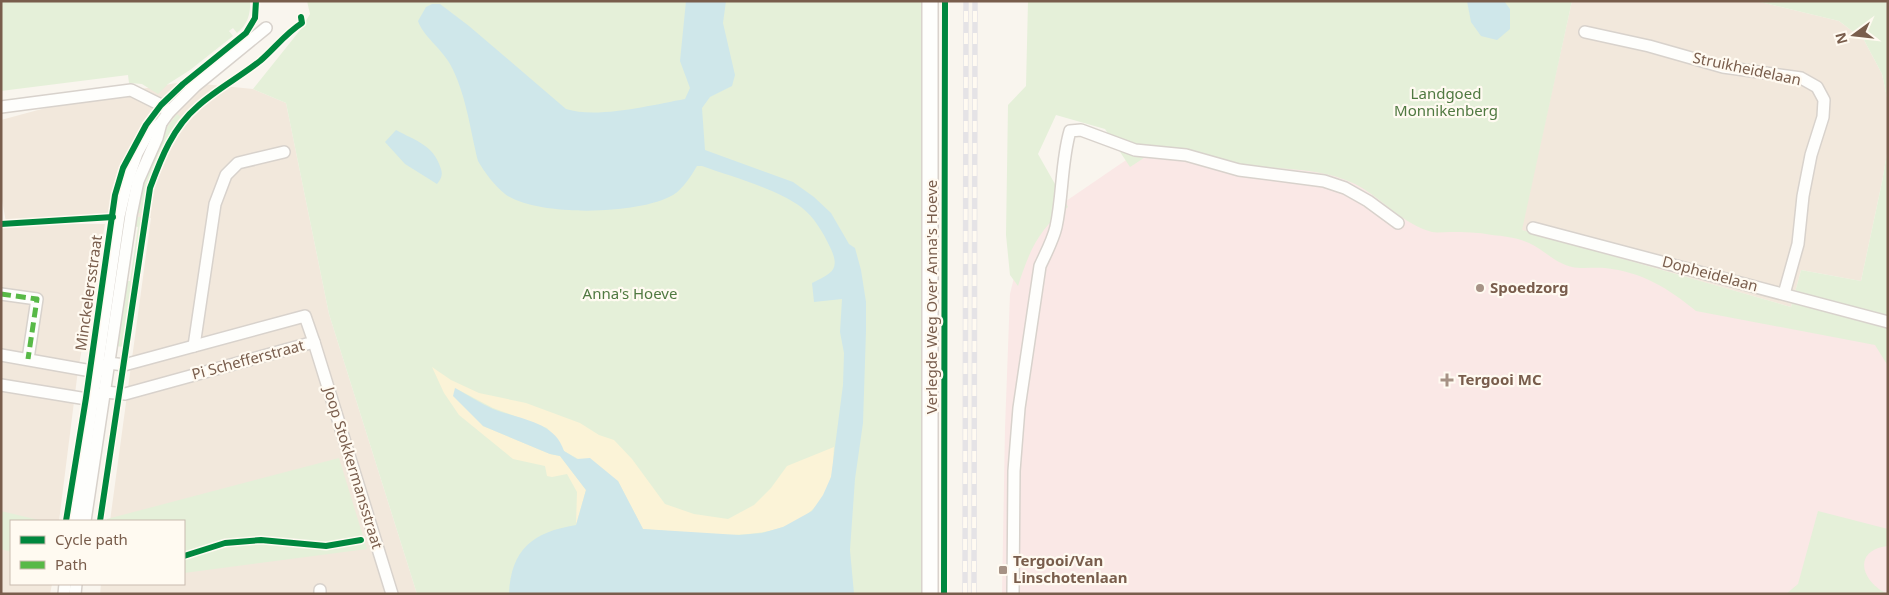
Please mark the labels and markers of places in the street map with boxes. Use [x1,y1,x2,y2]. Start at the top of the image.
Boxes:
place label: Spoedzorg [1490,277,1568,297]
marker: Spoedzorg [1474,282,1486,294]
place label: Tergooi MC [1458,369,1542,389]
marker: Tergooi MC [1440,373,1454,387]
place label: Tergooi/Van Linschotenlaan [1013,550,1127,587]
marker: Tergooi/Van Linschotenlaan [997,564,1009,576]

